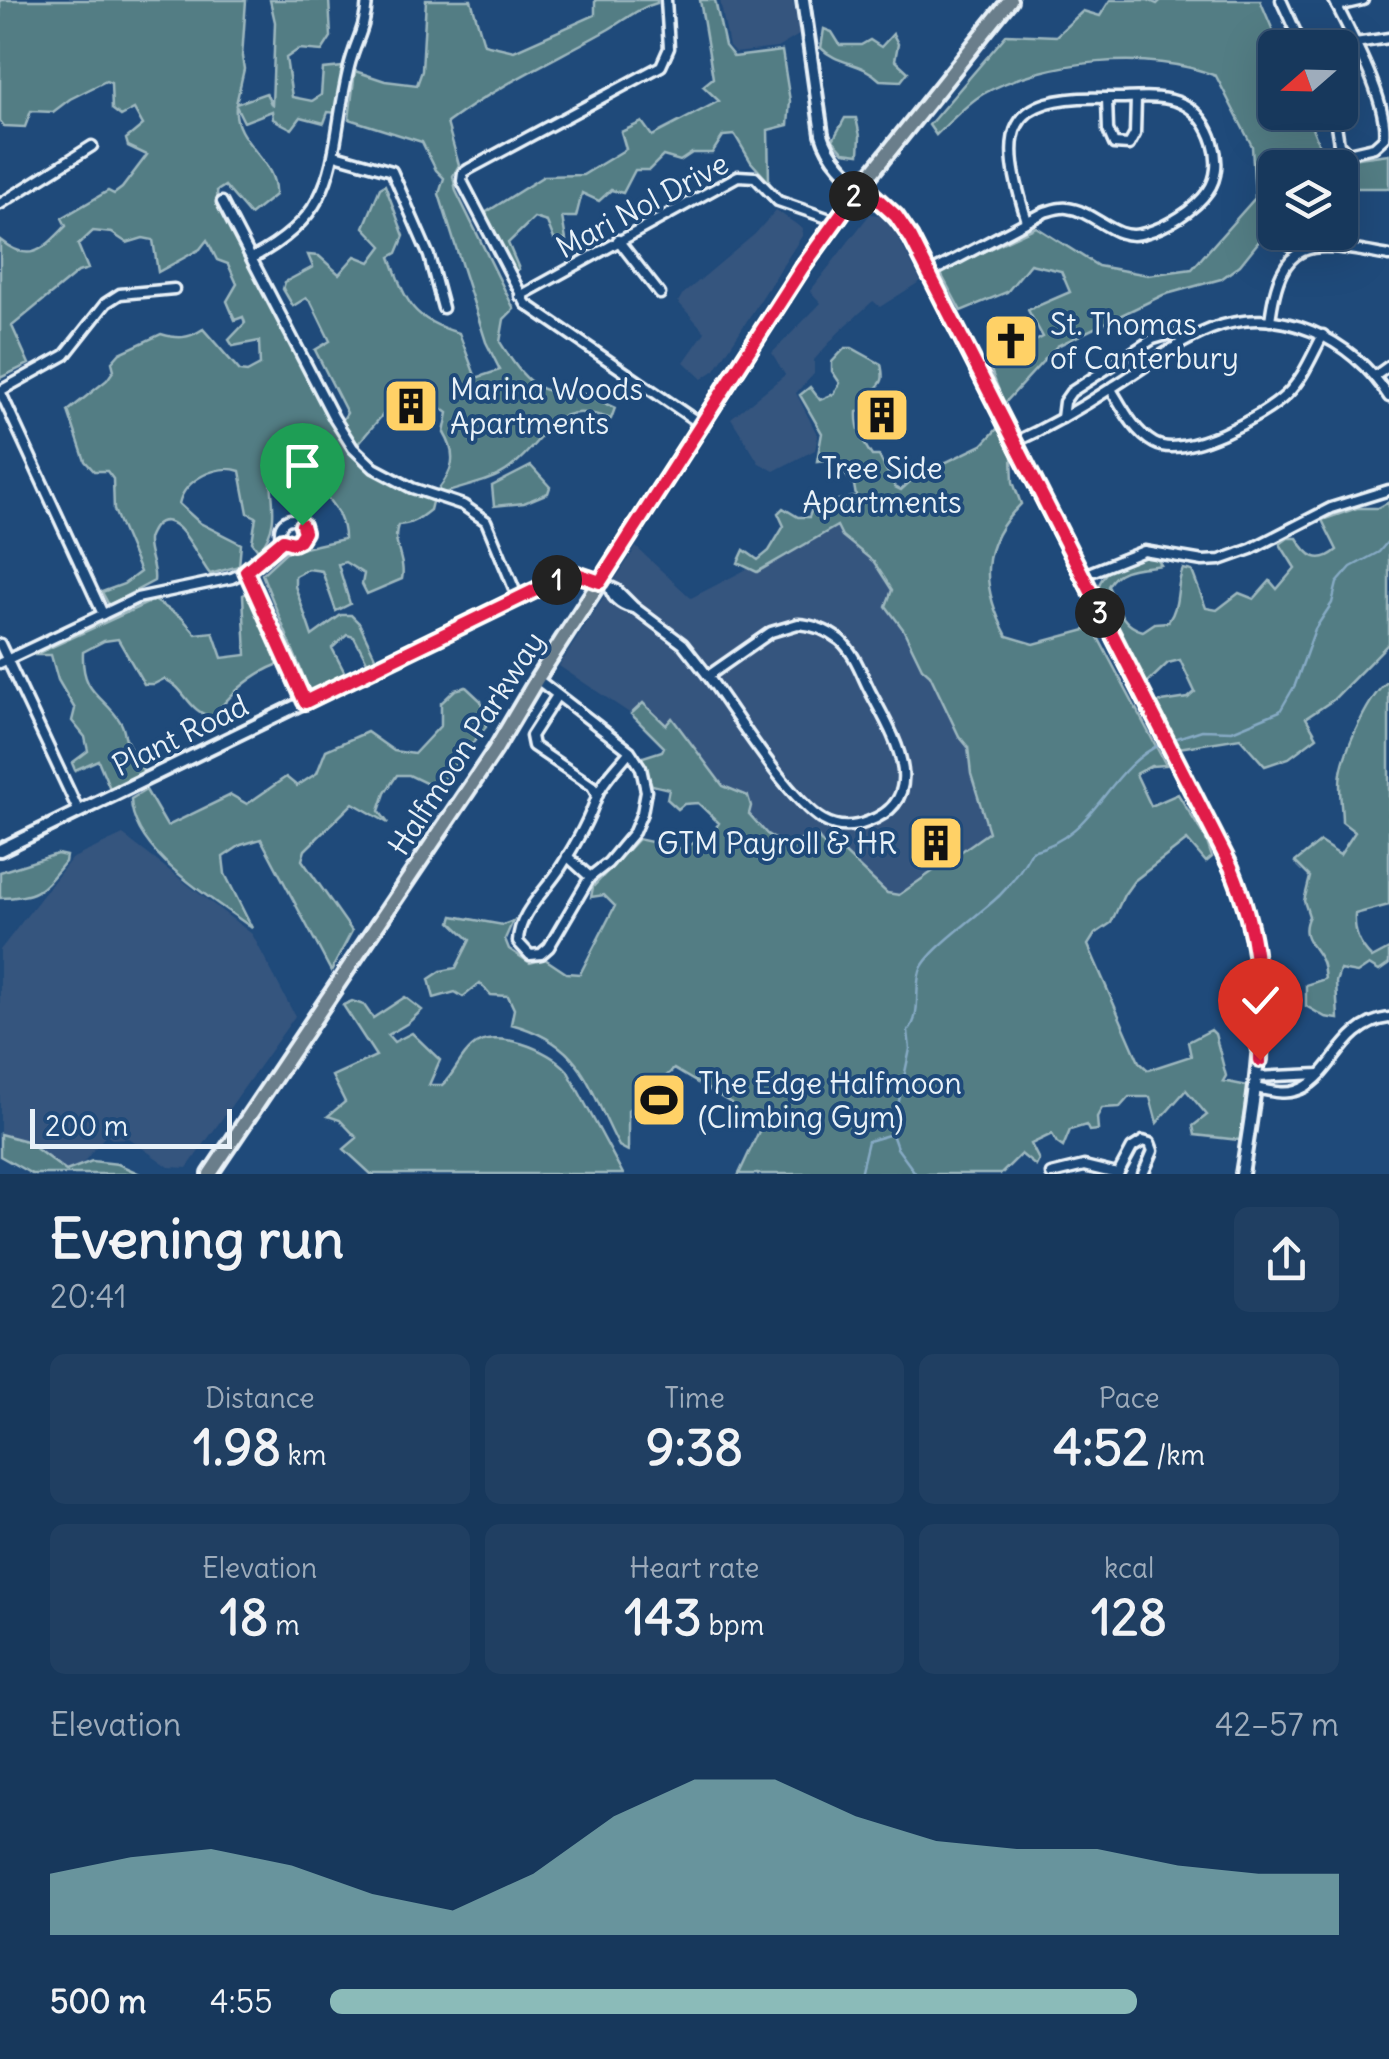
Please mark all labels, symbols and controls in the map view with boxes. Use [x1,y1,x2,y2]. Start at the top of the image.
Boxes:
north arrow [1258,30,1358,130]
map controls [1258,30,1358,250]
street label: Mari Nol Drive [549,144,735,266]
button: layers [1258,150,1358,250]
pin: 2 [829,171,879,221]
text: 2 [846,178,862,214]
place label: St. Thomas of Canterbury [1050,305,1239,377]
church icon: St. Thomas of Canterbury [981,311,1041,371]
place label: Marina Woods Apartments [450,370,643,442]
building icon: Marina Woods Apartments [381,376,441,436]
building icon: Tree Side Apartments [852,385,912,445]
pin [260,423,345,526]
icon: arrive [275,438,330,493]
place label: Tree Side Apartments [802,449,962,521]
pin: 1 [532,555,582,605]
text: 1 [551,562,563,598]
pin: 3 [1075,588,1125,638]
text: 3 [1092,595,1108,631]
street label: Halfmoon Parkway [379,624,553,862]
street label: Plant Road [106,686,254,784]
building icon: GTM Payroll & HR [906,813,966,873]
place label: GTM Payroll & HR [657,824,897,862]
pin [1218,958,1303,1061]
icon: check [1233,973,1288,1028]
place label: The Edge Halfmoon (Climbing Gym) [698,1064,962,1136]
sports icon: The Edge Halfmoon (Climbing Gym) [629,1070,689,1130]
scale bar [30,1104,232,1148]
text: 200 m [45,1108,128,1144]
text: Evening run [50,1204,344,1273]
button: share [1234,1207,1339,1312]
text: 20:41 [50,1276,127,1317]
text: Distance [205,1380,315,1416]
text: Time [664,1380,725,1416]
text: Pace [1099,1380,1160,1416]
text: 1.98 [193,1416,281,1479]
text: 9:38 [646,1416,743,1479]
text: 4:52 [1053,1416,1150,1479]
text: km [281,1437,326,1473]
text: /km [1150,1437,1205,1473]
text: Elevation [202,1550,317,1586]
text: Heart rate [630,1550,759,1586]
text: kcal [1104,1550,1154,1586]
text: 18 [220,1586,269,1649]
text: 143 [625,1586,702,1649]
text: 128 [1091,1586,1167,1649]
text: m [269,1607,300,1643]
text: bpm [702,1607,764,1643]
text: Elevation [50,1704,181,1745]
text: 42–57 m [1215,1704,1339,1745]
text: 500 m [50,1981,146,2022]
text: 4:55 [210,1981,273,2022]

